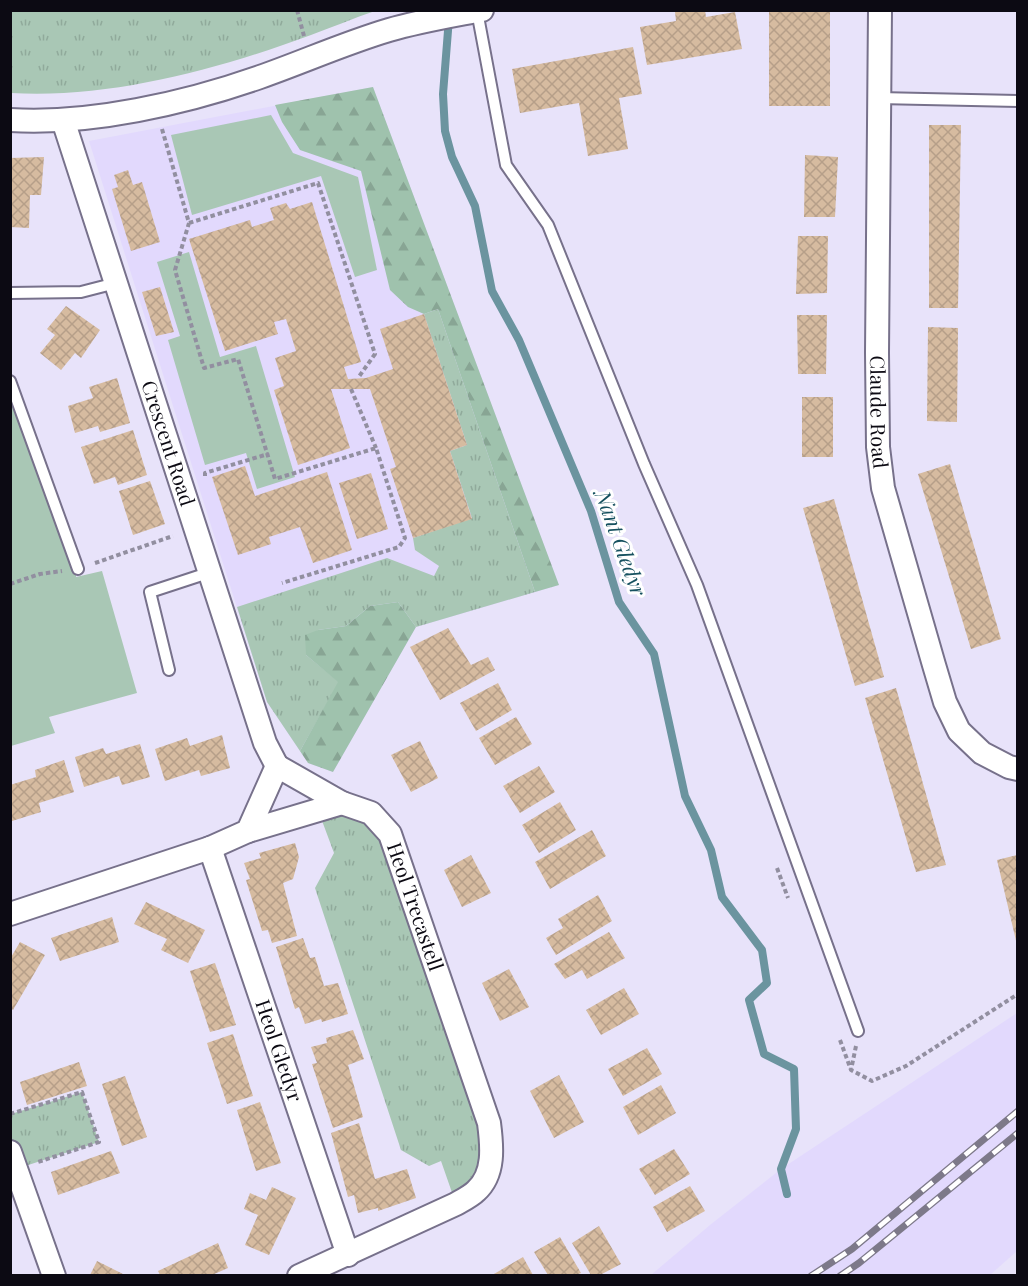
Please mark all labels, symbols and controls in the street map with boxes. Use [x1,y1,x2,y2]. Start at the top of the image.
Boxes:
street label: Claude Road [865,355,896,470]
street label: Crescent Road [136,377,202,510]
water label: Nant Gledyr [589,484,654,600]
street label: Heol Trecastell [382,838,451,974]
street label: Heol Gledyr [250,995,310,1105]

